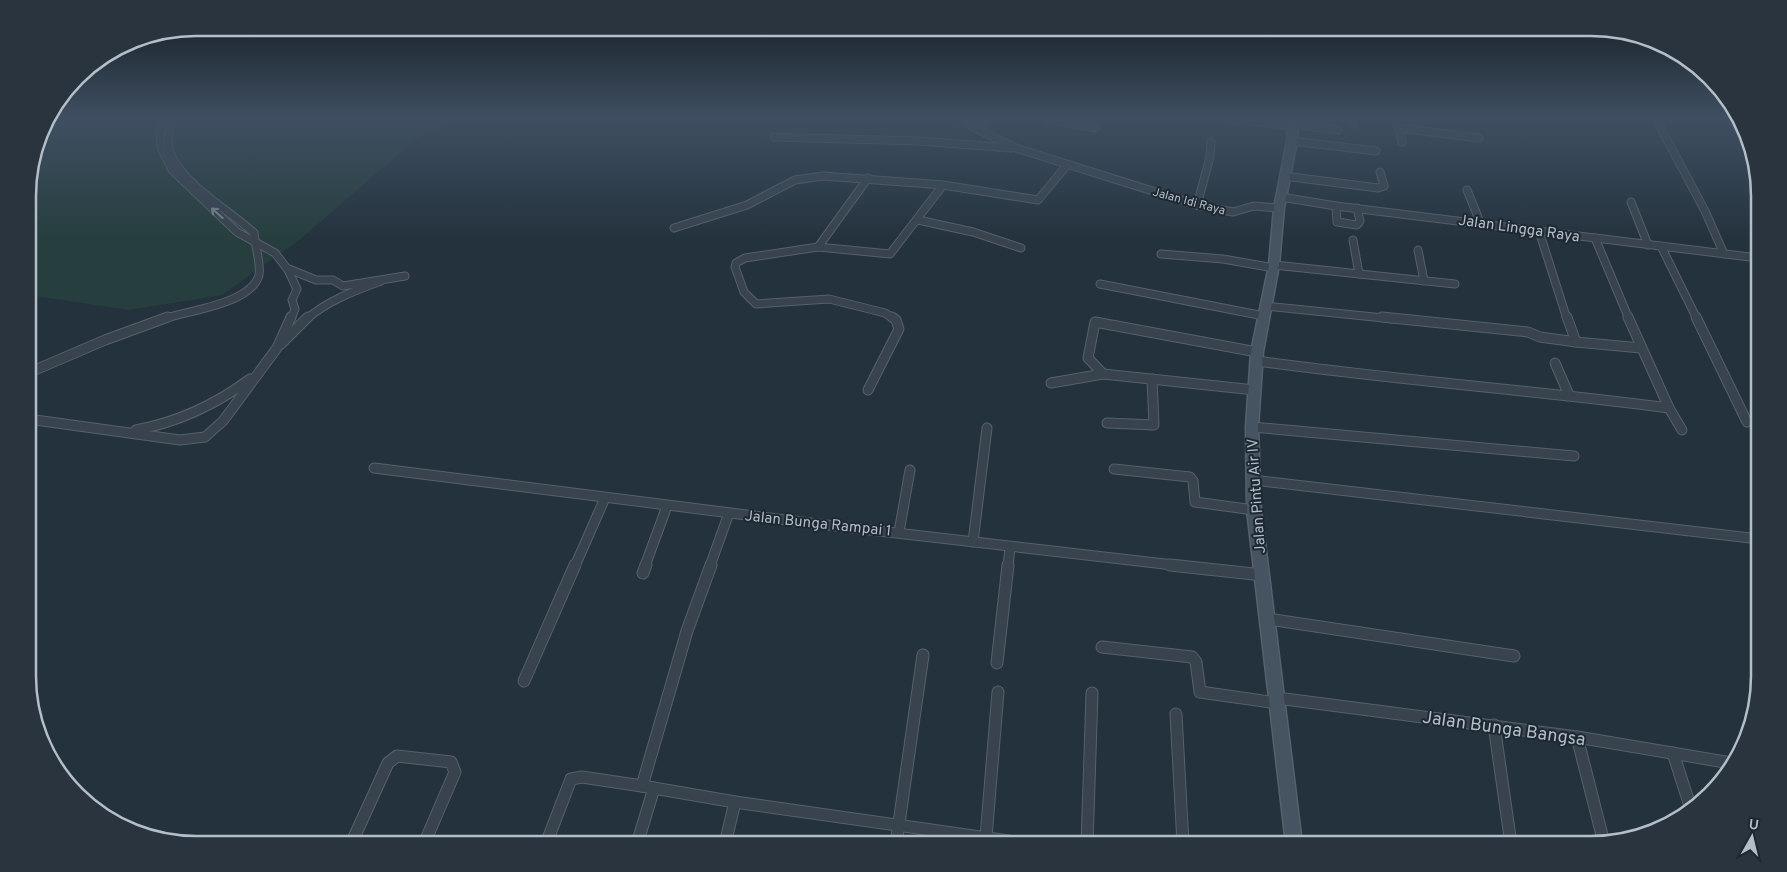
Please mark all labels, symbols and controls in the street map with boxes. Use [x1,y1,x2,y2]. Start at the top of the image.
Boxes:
street label: Jalan Idi Raya [1151,185,1227,219]
one-way arrow [210,207,223,219]
street label: Jalan Lingga Raya [1457,212,1581,247]
street label: Jalan Pintu Air IV [1244,437,1271,554]
street label: Jalan Bunga Rampai 1 [744,507,892,542]
street label: Jalan Bunga Bangsa [1421,707,1587,752]
north arrow [1727,812,1777,862]
text: U [1747,817,1760,835]

